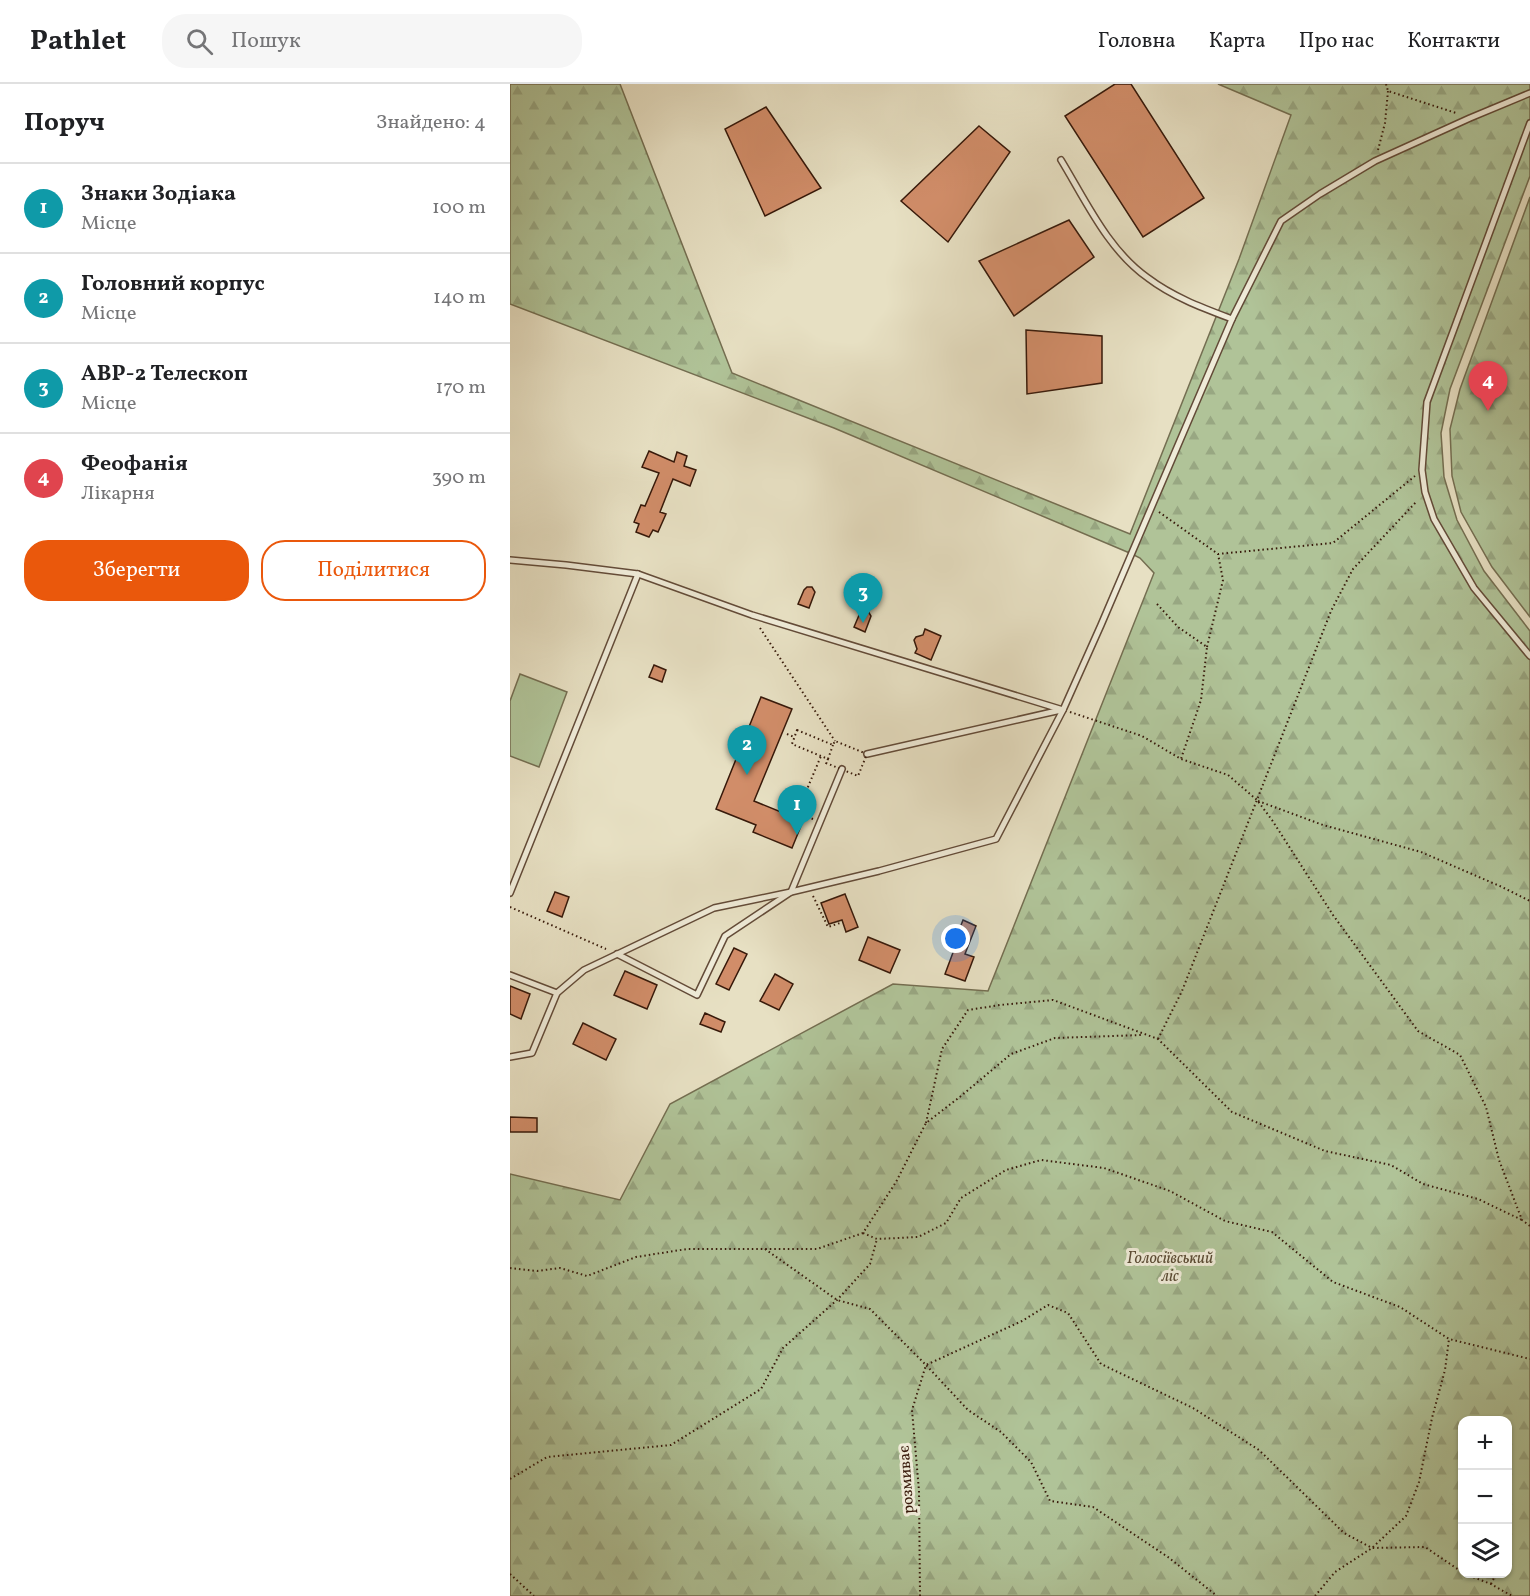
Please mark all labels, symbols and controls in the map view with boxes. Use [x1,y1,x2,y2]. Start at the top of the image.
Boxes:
search box [162,14,582,68]
text: Pathlet [30,22,126,61]
icon: search [183,25,216,58]
text: Пошук [231,26,301,57]
text: Головна [1098,27,1176,56]
text: Карта [1209,27,1266,56]
text: Про нас [1299,27,1374,56]
text: Контакти [1407,27,1500,56]
text: Поруч [24,105,105,141]
text: Знайдено: 4 [376,109,486,137]
text: Знаки Зодіака [81,179,236,210]
text: 1 [39,194,48,222]
text: 100 m [432,194,486,222]
text: Місце [81,210,136,238]
text: Головний корпус [81,269,265,300]
text: 2 [38,284,49,312]
text: 140 m [433,284,486,312]
text: Місце [81,300,136,328]
text: АВР-2 Телескоп [81,359,248,390]
pin: 4 [1468,362,1508,411]
text: 3 [38,374,49,402]
text: 170 m [436,374,486,402]
text: Місце [81,390,136,418]
text: Феофанія [81,449,188,480]
text: 4 [37,464,50,492]
text: 390 m [432,464,486,492]
text: Лікарня [81,480,155,508]
button: Зберегти [24,540,249,601]
button: Поділитися [261,540,486,601]
pin: 3 [844,574,882,623]
pin: 2 [728,726,766,775]
pin: 1 [778,786,816,835]
your location [941,924,970,953]
park label: Голосіївський ліс [1127,1248,1213,1288]
map controls [1458,1416,1512,1578]
button: + [1458,1416,1512,1470]
street label: розмиває [894,1445,920,1515]
button: − [1458,1470,1512,1524]
button: layers [1458,1524,1512,1578]

